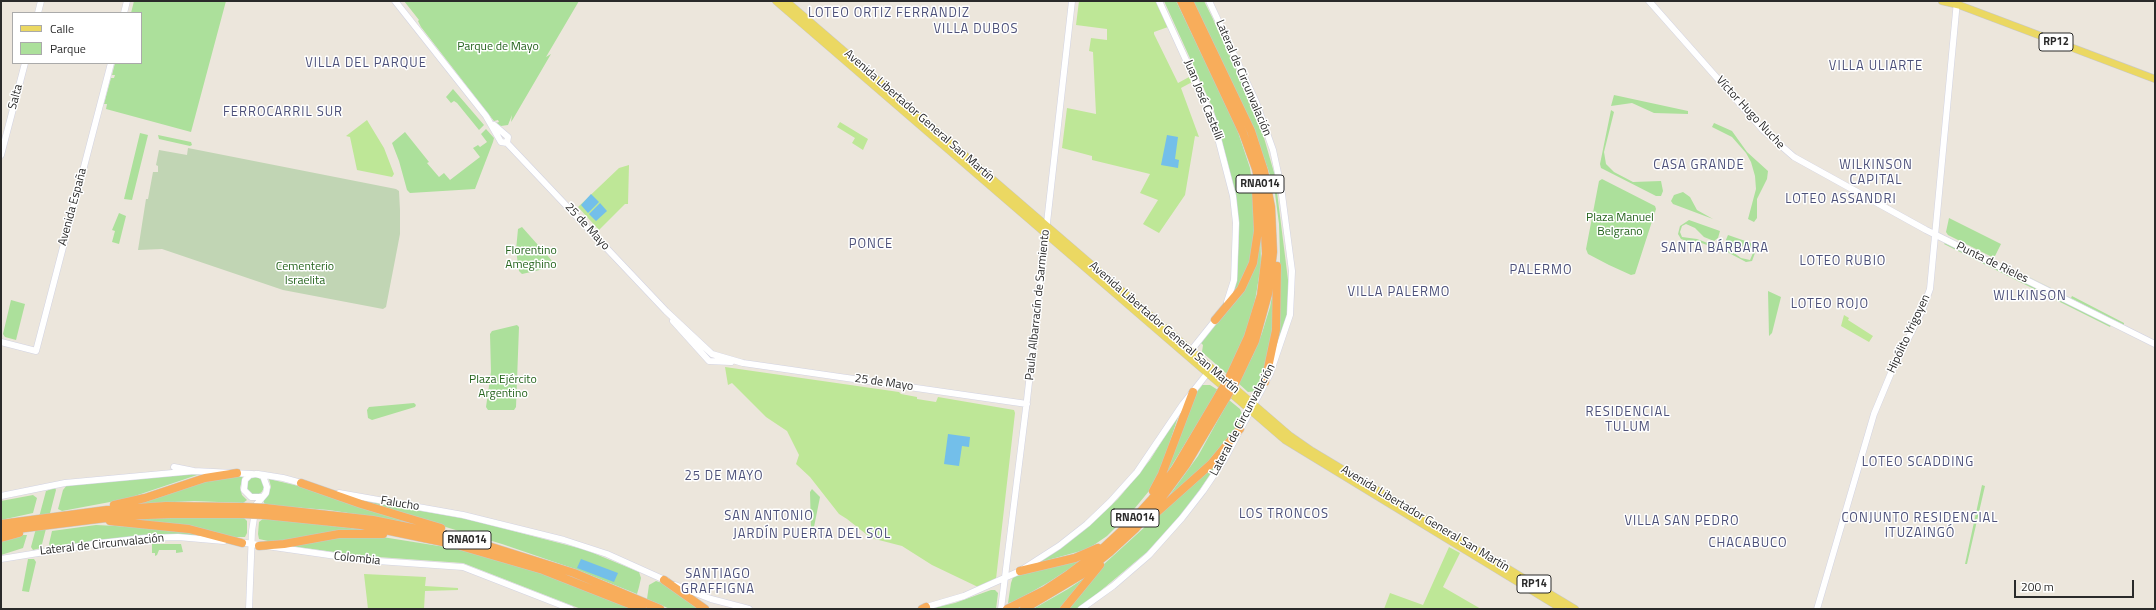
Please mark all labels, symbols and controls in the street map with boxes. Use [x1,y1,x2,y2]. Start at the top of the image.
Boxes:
district label: LOTEO ORTIZ FERRANDIZ [808,6,970,22]
legend [12,12,142,64]
street label: Lateral de Circunvalación [1212,18,1274,138]
text: Calle [50,19,74,38]
district label: VILLA DUBOS [933,22,1019,38]
road number: RP12 [2039,33,2073,51]
text: Parque [50,39,86,58]
park label: Parque de Mayo [457,40,539,54]
street label: Avenida Libertador General San Martín [841,47,997,185]
district label: VILLA DEL PARQUE [305,56,427,72]
street label: Juan José Castelli [1180,58,1226,142]
district label: VILLA ULIARTE [1829,59,1923,75]
street label: Víctor Hugo Nuche [1713,74,1787,152]
street label: Salta [6,83,26,111]
district label: FERROCARRIL SUR [223,105,343,121]
district label: CASA GRANDE [1653,158,1745,174]
district label: WILKINSON CAPITAL [1839,158,1913,189]
street label: Avenida España [56,167,90,247]
road number: RNA014 [1236,175,1284,193]
district label: LOTEO ASSANDRI [1785,192,1897,208]
street label: 25 de Mayo [562,200,612,254]
park label: Plaza Manuel Belgrano [1586,211,1654,239]
street label: Paula Albarracín de Sarmiento [1023,229,1053,381]
district label: PONCE [849,237,893,253]
street label: Punta de Rieles [1954,239,2030,287]
district label: SANTA BÁRBARA [1661,241,1769,257]
park label: Florentino Ameghino [505,244,557,272]
district label: LOTEO RUBIO [1800,254,1886,270]
street label: Avenida Libertador General San Martín [1086,259,1242,397]
park label: Cementerio Israelita [276,260,334,288]
district label: PALERMO [1510,263,1572,279]
district label: VILLA PALERMO [1348,285,1450,301]
district label: WILKINSON [1993,289,2067,305]
street label: Hipólito Yrigoyen [1885,292,1933,376]
district label: LOTEO ROJO [1791,297,1869,313]
street label: Lateral de Circunvalación [1207,361,1279,479]
street label: 25 de Mayo [854,372,914,394]
park label: Plaza Ejército Argentino [469,373,537,401]
district label: RESIDENCIAL TULUM [1585,405,1671,436]
district label: LOTEO SCADDING [1862,455,1974,471]
street label: Avenida Libertador General San Martín [1338,463,1512,575]
district label: 25 DE MAYO [684,469,764,485]
street label: Falucho [380,494,420,514]
district label: LOS TRONCOS [1239,507,1329,523]
district label: SAN ANTONIO [724,509,814,525]
road number: RNA014 [1111,509,1159,527]
district label: CONJUNTO RESIDENCIAL ITUZAINGÓ [1841,511,1999,542]
district label: VILLA SAN PEDRO [1624,514,1740,530]
district label: JARDÍN PUERTA DEL SOL [733,527,891,543]
street label: Lateral de Circunvalación [39,531,165,559]
road number: RNA014 [443,531,491,549]
district label: CHACABUCO [1708,536,1788,552]
street label: Colombia [333,549,381,569]
district label: SANTIAGO GRAFFIGNA [681,567,755,598]
scale bar [2016,572,2136,598]
road number: RP14 [1517,575,1551,593]
text: 200 m [2021,577,2054,596]

